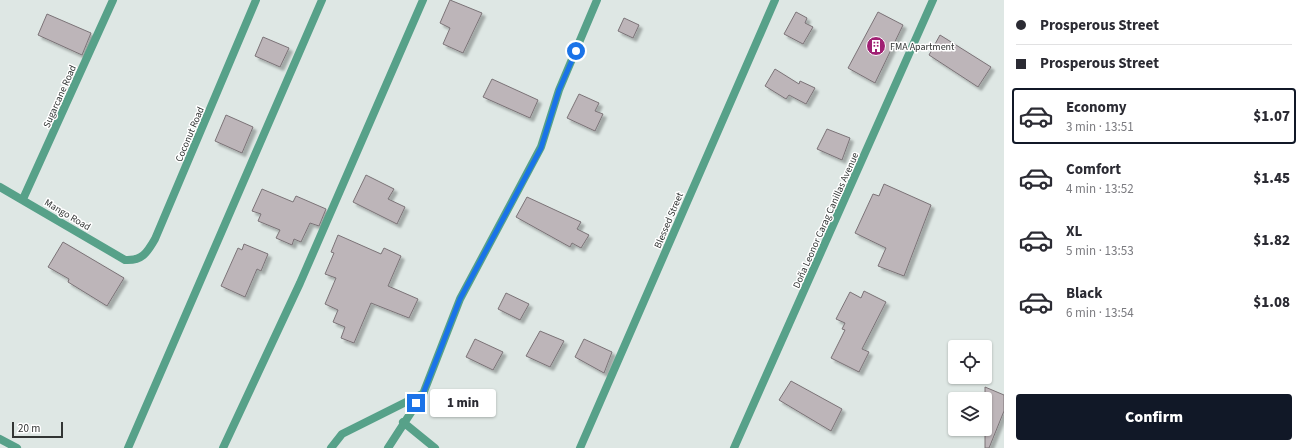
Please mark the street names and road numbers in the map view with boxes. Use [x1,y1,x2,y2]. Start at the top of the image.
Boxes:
street label: Sugarcane Road [40,63,80,130]
street label: Coconut Road [172,105,208,164]
street label: Doña Leonor Carag Canillas Avenue [790,150,862,291]
street label: Blessed Street [651,190,687,250]
street label: Mango Road [42,196,93,234]

